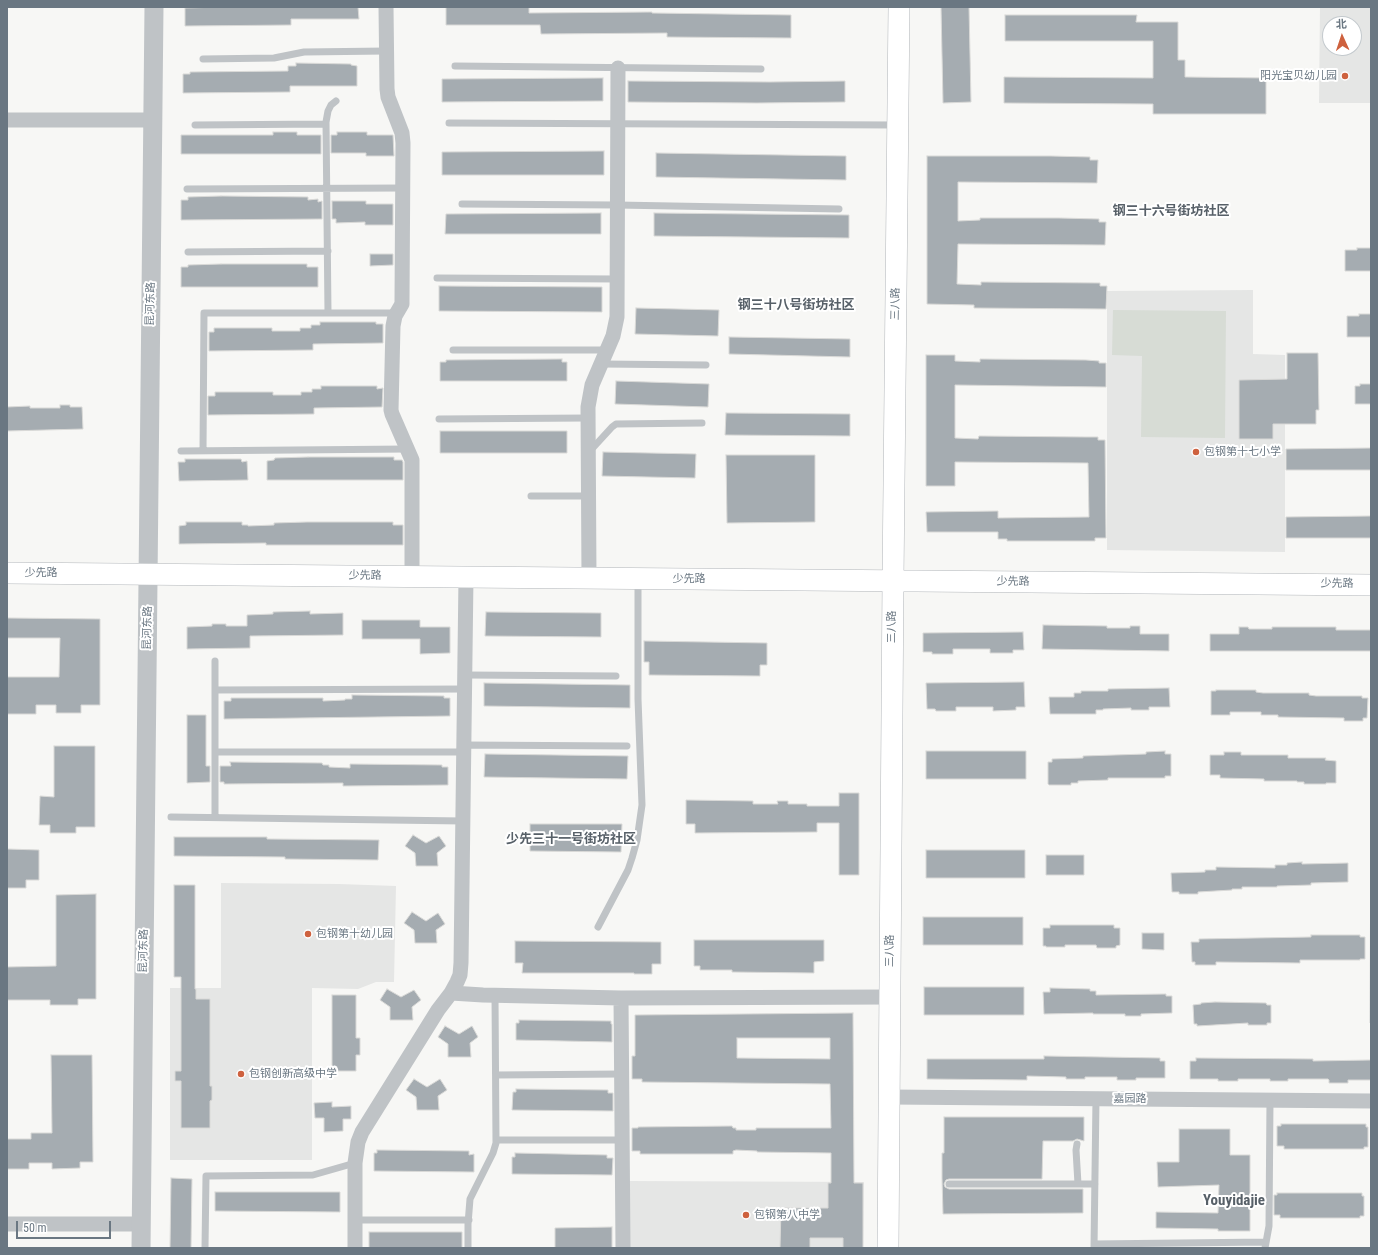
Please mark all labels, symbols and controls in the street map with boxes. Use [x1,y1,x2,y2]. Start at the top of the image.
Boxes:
north arrow [1322,16,1362,56]
text: 北 [1336,18,1347,31]
place label: 阳光宝贝幼儿园 [1260,69,1337,83]
marker: 阳光宝贝幼儿园 [1340,71,1350,81]
district label: 钢三十六号街坊社区 [1113,204,1229,220]
street label: 昆河东路 [144,282,158,326]
street label: 三八路 [889,287,903,321]
district label: 钢三十八号街坊社区 [738,298,854,314]
place label: 包钢第十七小学 [1204,445,1281,459]
marker: 包钢第十七小学 [1191,447,1201,457]
street label: 少先路 [25,566,57,580]
street label: 少先路 [348,569,382,583]
street label: 少先路 [673,572,705,586]
street label: 少先路 [996,575,1030,589]
street label: 少先路 [1320,577,1354,591]
street label: 昆河东路 [141,606,155,650]
street label: 三八路 [885,611,899,643]
district label: 少先三十一号街坊社区 [506,832,636,848]
place label: 包钢第十幼儿园 [316,927,393,941]
street label: 昆河东路 [137,929,151,973]
marker: 包钢第十幼儿园 [303,929,313,939]
street label: 三八路 [883,935,897,967]
place label: 包钢创新高级中学 [249,1067,337,1081]
marker: 包钢创新高级中学 [236,1069,246,1079]
street label: 嘉园路 [1114,1092,1146,1106]
district label: Youyidajie [1203,1192,1265,1210]
place label: 包钢第八中学 [754,1208,820,1222]
marker: 包钢第八中学 [741,1210,751,1220]
scale bar [18,1213,113,1239]
text: 50 m [23,1221,47,1235]

